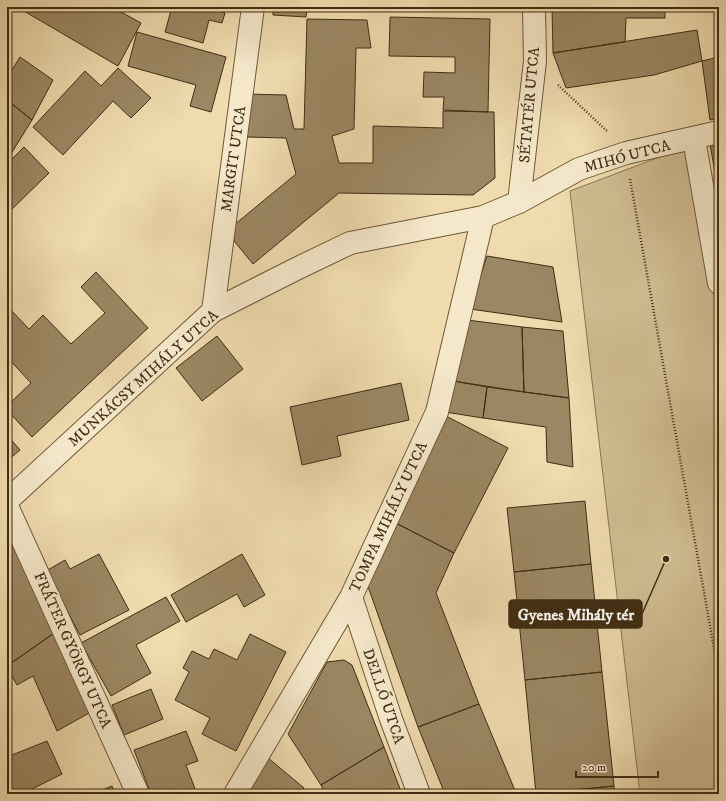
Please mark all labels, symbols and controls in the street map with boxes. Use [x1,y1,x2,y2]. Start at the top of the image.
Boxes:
street label: SÉTATÉR UTCA [515,46,544,164]
street label: MARGIT UTCA [217,104,250,213]
street label: MIHÓ UTCA [582,136,673,177]
street label: MUNKÁCSY MIHÁLY UTCA [64,305,223,451]
street label: TOMPA MIHÁLY UTCA [344,438,432,596]
street label: FRÁTER GYÖRGY UTCA [29,569,117,732]
callout: Gyenes Mihály tér [509,600,642,628]
text: Gyenes Mihály tér [518,605,635,625]
street label: DELLŐ UTCA [358,646,410,747]
scale bar [576,753,658,779]
text: 20 m [582,760,606,775]

